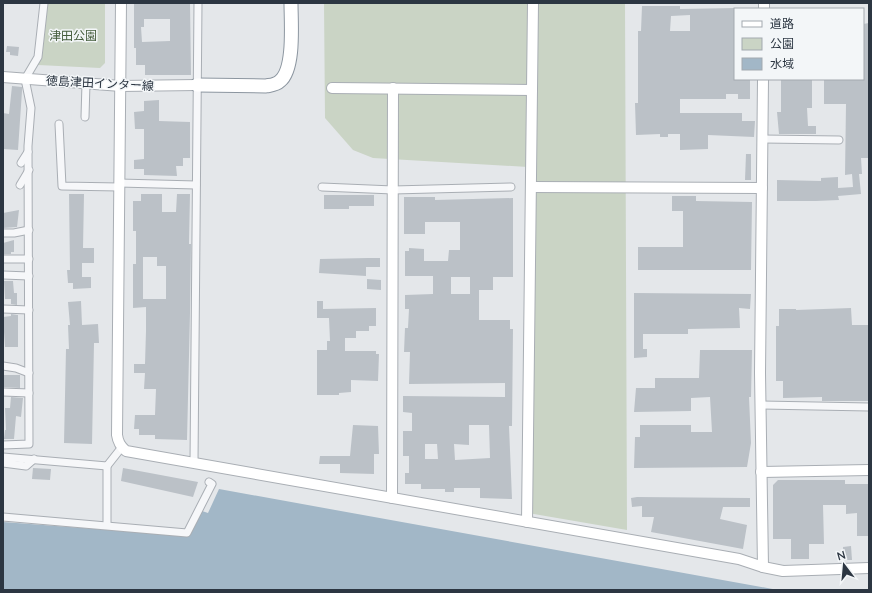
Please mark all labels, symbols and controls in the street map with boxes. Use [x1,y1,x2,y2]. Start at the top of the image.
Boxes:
legend [734,8,864,80]
text: 道路 [770,16,794,31]
park label: 津田公園 [49,28,97,43]
text: 公園 [770,36,794,51]
text: 水域 [770,56,794,71]
street label: 徳島津田インター線 [46,73,154,93]
north arrow [824,545,864,585]
text: N [835,547,847,562]

